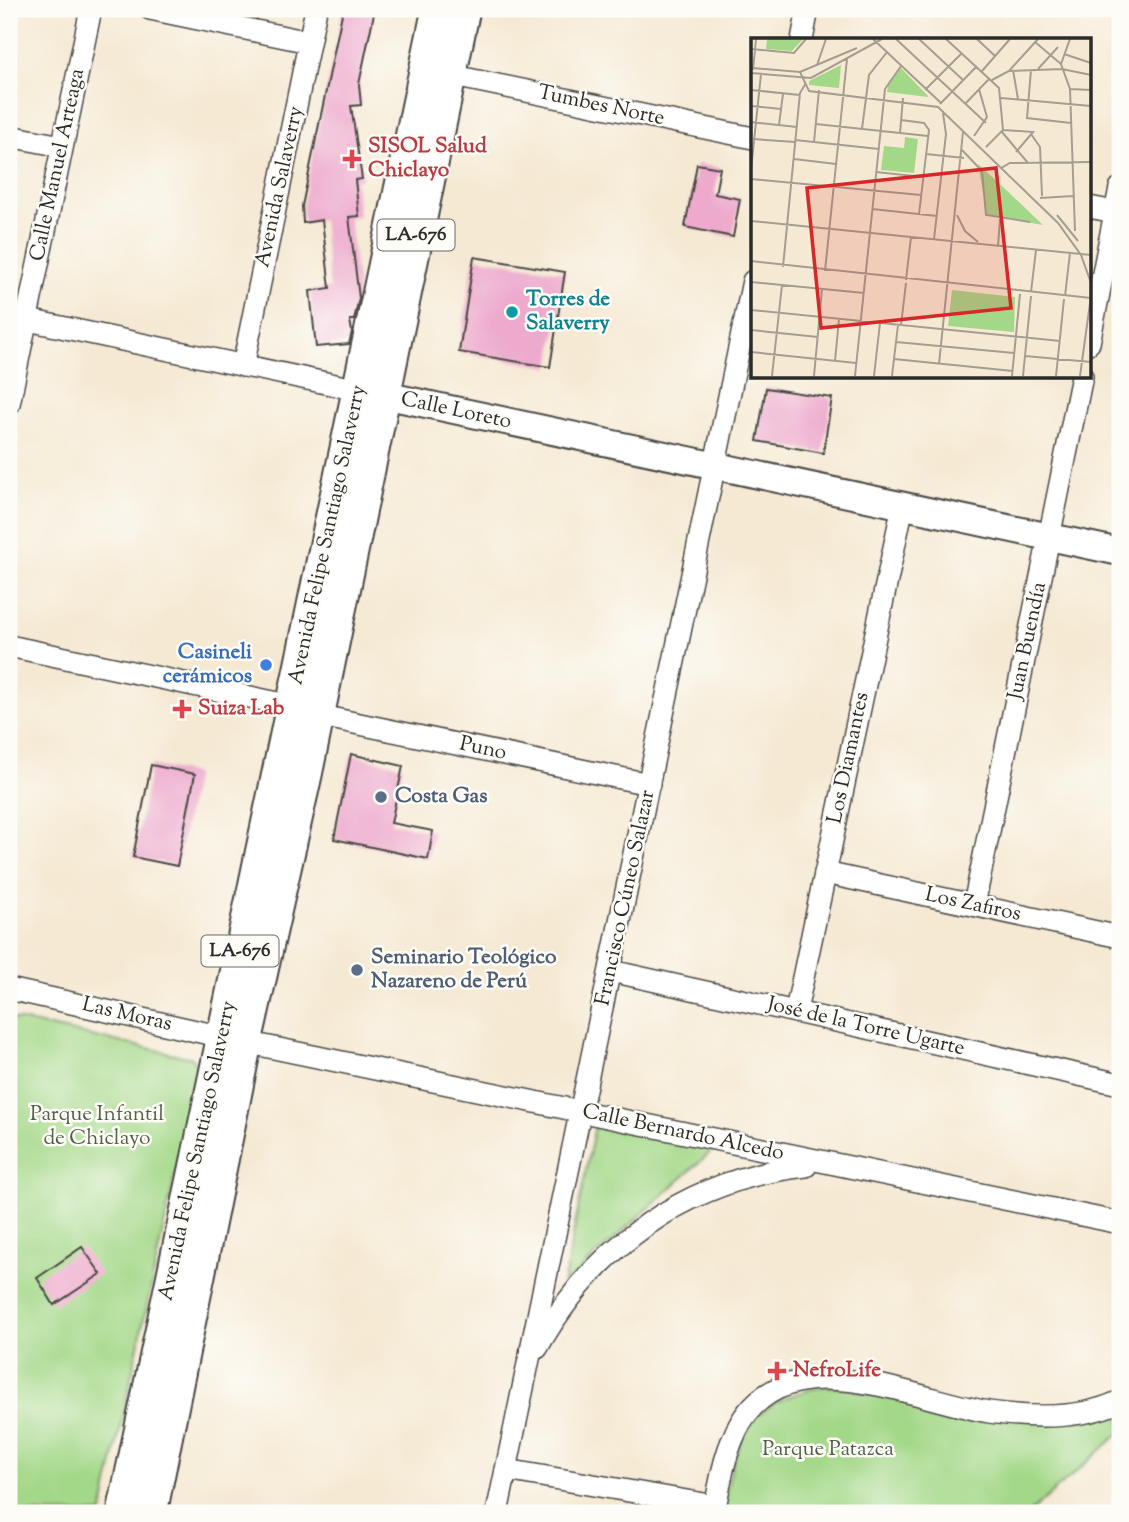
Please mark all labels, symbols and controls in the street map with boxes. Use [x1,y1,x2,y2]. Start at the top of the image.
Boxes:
inset map [751,38,1090,378]
street label: Calle Manuel Arteaga [23,66,93,264]
street label: Tumbes Norte [535,78,667,134]
street label: Avenida Salaverry [248,103,312,270]
place label: SISOL Salud Chiclayo [368,132,487,186]
marker: SISOL Salud Chiclayo [342,149,362,169]
road number: LA-676 [378,219,454,250]
place label: Torres de Salaverry [526,285,610,339]
marker: Torres de Salaverry [504,304,520,320]
street label: Avenida Felipe Santiago Salaverry [282,382,375,688]
street label: Calle Loreto [398,385,514,437]
street label: Juan Buendía [1001,579,1055,704]
place label: Casineli cerámicos [163,638,252,692]
marker: Casineli cerámicos [258,657,274,673]
street label: Los Diamantes [820,690,878,826]
place label: Suiza Lab [198,694,285,724]
marker: Suiza Lab [172,699,192,719]
street label: Puno [457,729,509,769]
place label: Costa Gas [395,782,488,812]
street label: Francisco Cúneo Salazar [588,787,664,1009]
marker: Costa Gas [373,789,389,805]
street label: Los Zafiros [922,880,1024,930]
road number: LA-676 [202,936,278,967]
place label: Seminario Teológico Nazareno de Perú [371,943,557,997]
marker: Seminario Teológico Nazareno de Perú [349,962,365,978]
street label: José de la Torre Ugarte [763,989,968,1064]
street label: Las Moras [79,990,175,1040]
street label: Avenida Felipe Santiago Salaverry [152,998,245,1304]
street label: Calle Bernardo Alcedo [579,1097,787,1169]
park label: Parque Infantil de Chiclayo [30,1100,164,1154]
place label: NefroLife [793,1356,881,1386]
marker: NefroLife [767,1361,787,1381]
park label: Parque Patazca [762,1435,894,1465]

